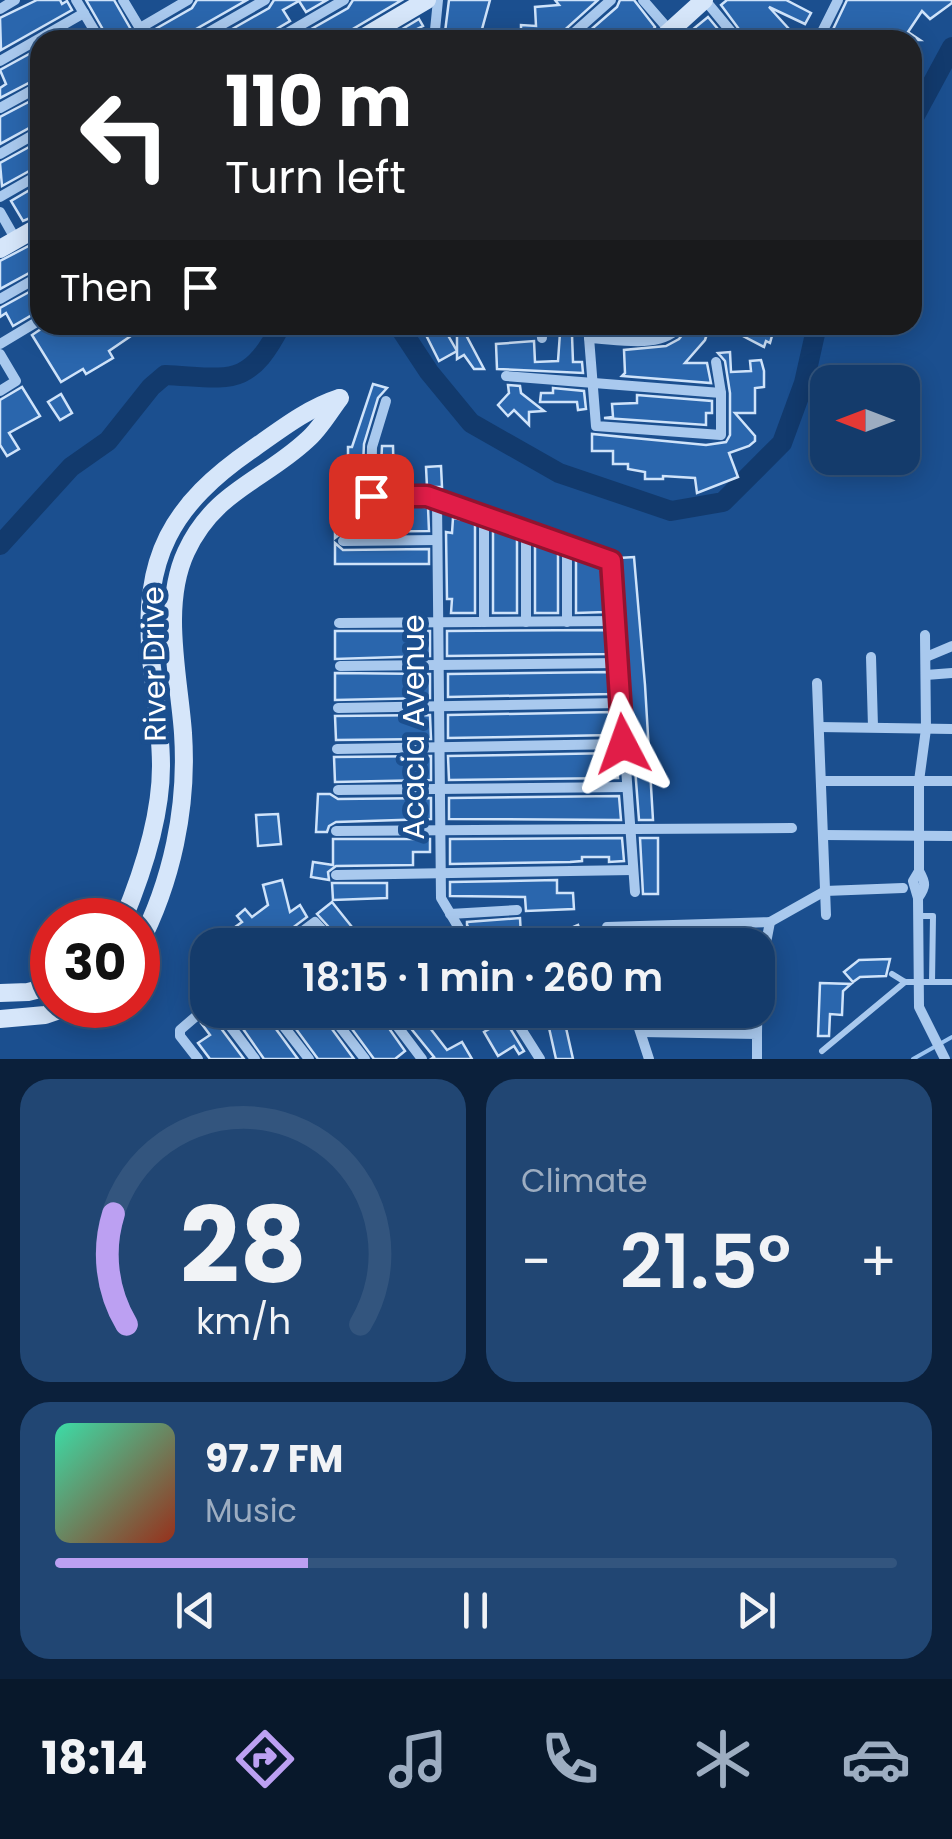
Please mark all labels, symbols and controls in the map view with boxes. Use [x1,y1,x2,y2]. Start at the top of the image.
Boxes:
text: 110 m [225,52,412,151]
icon: left [60,70,190,200]
text: Turn left [225,146,406,209]
icon: arrive [173,260,228,315]
text: Then [60,261,153,314]
north arrow [810,365,920,475]
map controls [810,365,920,475]
pin [329,454,414,539]
icon: arrive [344,469,399,524]
street label: River Drive [131,586,177,742]
street label: Acacia Avenue [392,614,435,840]
position arrow [571,692,675,796]
speed limit sign: 30 [30,898,160,1028]
text: 18:15 · 1 min · 260 m [302,951,663,1004]
text: Climate [521,1158,648,1203]
text: 28 [180,1173,306,1318]
text: 21.5° [620,1209,791,1314]
text: − [521,1223,551,1300]
text: + [859,1223,897,1300]
text: km/h [195,1296,291,1347]
text: 97.7 FM [205,1432,343,1485]
text: Music [205,1488,297,1533]
icon: previous [168,1583,223,1638]
icon: pause [448,1583,503,1638]
icon: next [729,1583,784,1638]
icon: directions [230,1724,300,1794]
icon: music [383,1724,453,1794]
icon: phone [535,1724,605,1794]
icon: climate [688,1724,758,1794]
icon: car [841,1724,911,1794]
text: 18:14 [41,1727,148,1790]

